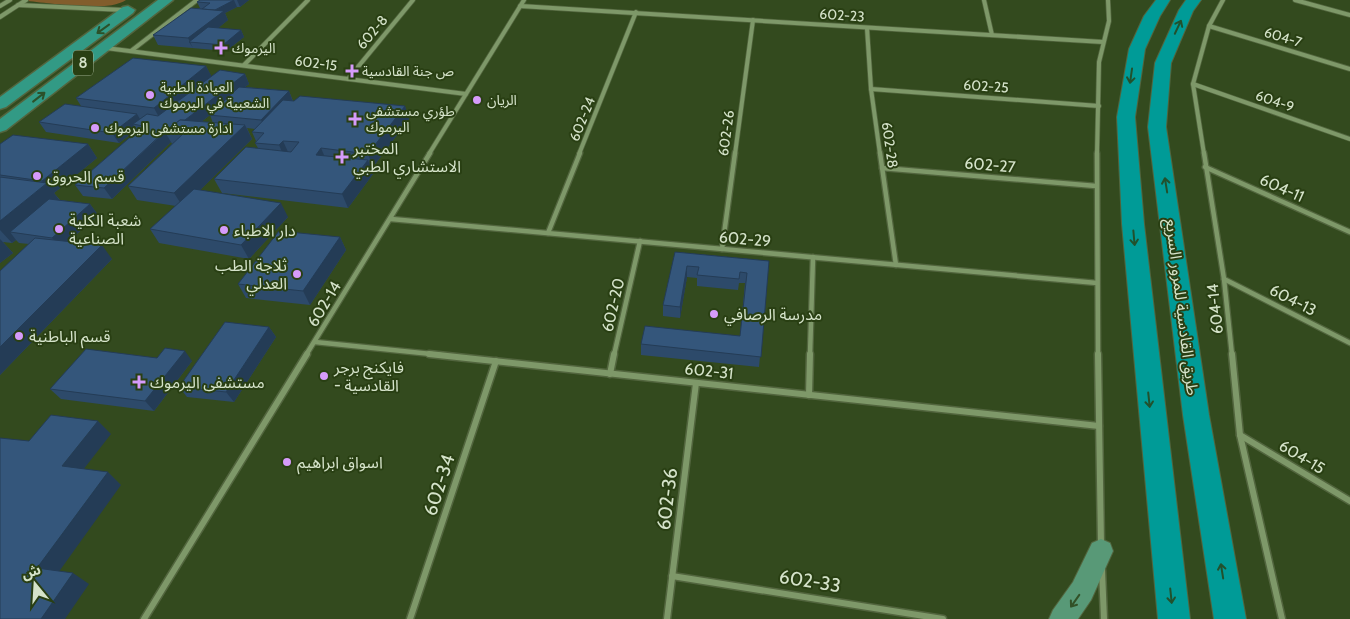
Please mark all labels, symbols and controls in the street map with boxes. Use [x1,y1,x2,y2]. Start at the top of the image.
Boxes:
street label: 602-23 [819,4,865,26]
street label: 602-8 [352,11,392,53]
one-way arrow [1174,20,1184,35]
one-way arrow [97,23,110,34]
street label: 604-7 [1262,23,1304,51]
place label: اليرموك [232,39,275,57]
marker: اليرموك [214,41,228,55]
road number: 8 [73,50,93,76]
street label: 602-15 [294,51,338,75]
place label: ص جنة القادسية [362,62,454,80]
marker: ص جنة القادسية [346,65,358,77]
one-way arrow [1126,68,1136,84]
street label: 602-25 [963,75,1009,97]
place label: العيادة الطبية الشعبية في اليرموك [160,78,269,114]
street label: 604-9 [1253,86,1297,116]
marker: العيادة الطبية الشعبية في اليرموك [144,89,156,101]
place label: الريان [487,91,517,109]
one-way arrow [32,92,45,103]
marker: الريان [471,94,483,106]
street label: 602-24 [565,94,599,144]
place label: طؤري مستشفى اليرموك [366,102,455,136]
street label: 602-26 [714,109,738,157]
marker: طؤري مستشفى اليرموك [348,112,362,126]
place label: ادارة مستشفى اليرموك [105,119,232,137]
street label: 602-28 [878,121,902,169]
marker: ادارة مستشفى اليرموك [89,122,101,134]
place label: المختبر الاستشاري الطبي [352,139,461,178]
marker: المختبر الاستشاري الطبي [335,150,349,164]
street label: 602-27 [964,153,1016,177]
place label: قسم الحروق [47,167,124,189]
marker: قسم الحروق [31,170,43,182]
street label: 604-11 [1257,170,1307,206]
one-way arrow [1161,177,1171,193]
place label: شعبة الكلية الصناعية [69,211,141,248]
street label: طريق القادسية للمرور السريع [1159,218,1202,397]
place label: دار الاطباء [234,221,296,240]
marker: شعبة الكلية الصناعية [53,223,65,235]
marker: دار الاطباء [218,224,230,236]
street label: 602-29 [718,227,772,251]
one-way arrow [1129,230,1139,246]
place label: ثلاجة الطب العدلي [215,256,287,295]
marker: ثلاجة الطب العدلي [291,268,303,280]
street label: 602-20 [598,276,628,334]
street label: 602-14 [303,278,345,330]
street label: 604-13 [1266,280,1320,320]
street label: 604-14 [1203,283,1227,335]
place label: مدرسة الرصافي [724,305,822,326]
marker: مدرسة الرصافي [708,308,720,320]
place label: قسم الباطنية [29,327,111,349]
marker: قسم الباطنية [13,330,25,342]
place label: فايكنج برجر - القادسية [333,358,404,395]
street label: 602-31 [684,359,734,383]
marker: فايكنج برجر - القادسية [318,370,330,382]
place label: مستشفى اليرموك [150,373,265,392]
marker: مستشفى اليرموك [132,375,146,389]
one-way arrow [1145,392,1154,408]
street label: 604-15 [1276,436,1328,478]
street label: 602-34 [418,452,460,518]
place label: اسواق ابراهيم [297,453,383,475]
marker: اسواق ابراهيم [281,456,293,468]
street label: 602-36 [652,467,682,531]
north arrow [10,559,60,609]
text: ش [19,560,43,583]
one-way arrow [1217,563,1227,579]
street label: 602-33 [778,565,842,597]
one-way arrow [1166,588,1176,604]
one-way arrow [1070,594,1080,608]

